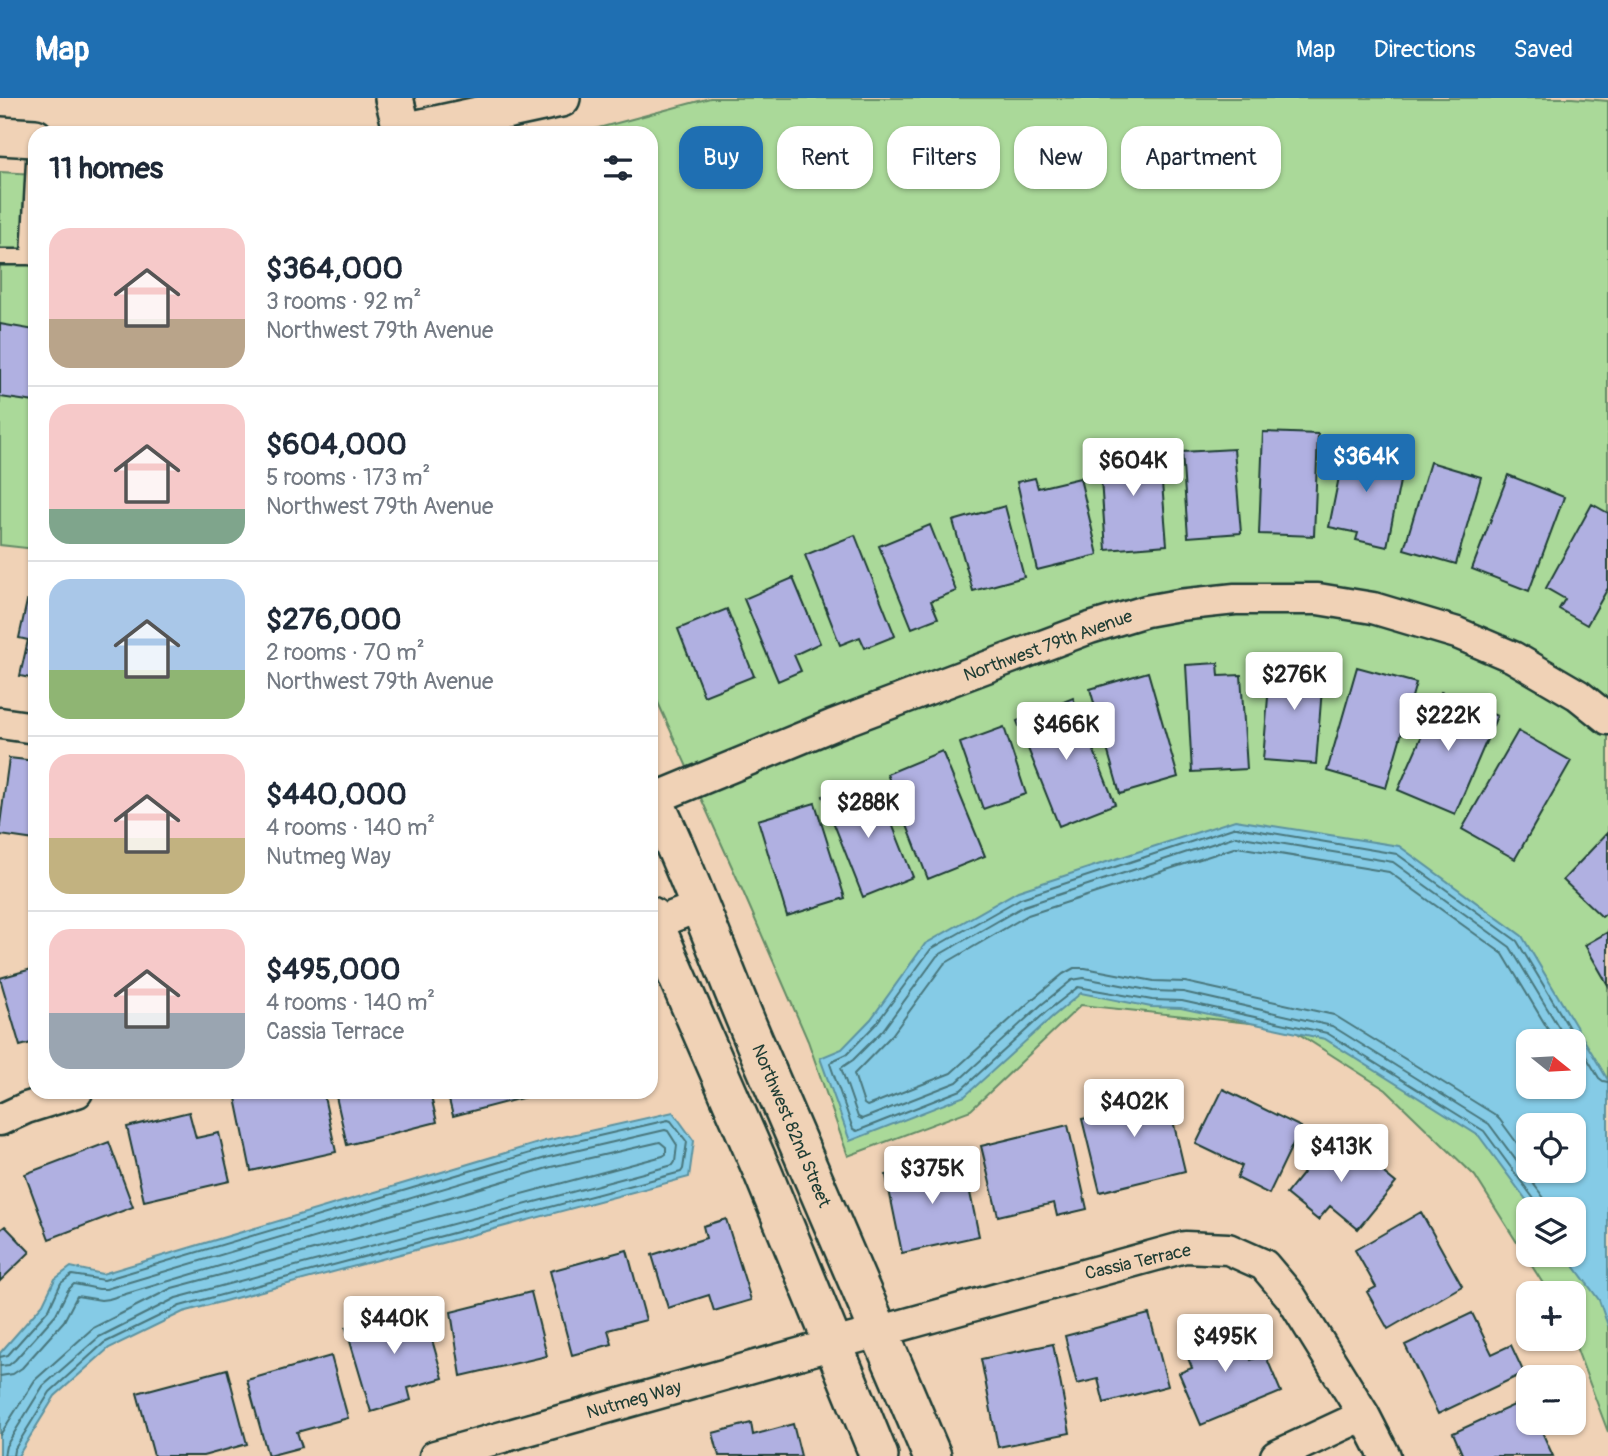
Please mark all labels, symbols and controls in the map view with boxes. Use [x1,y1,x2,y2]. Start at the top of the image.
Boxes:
text: Map [35,29,90,70]
text: Map [1296,35,1336,64]
text: Directions [1374,35,1475,64]
text: Saved [1513,35,1573,64]
chip: Buy [679,126,763,189]
chip: Rent [777,126,873,189]
chip: Filters [887,126,1000,189]
chip: New [1014,126,1107,189]
chip: Apartment [1121,126,1281,189]
icon: filters [599,149,637,187]
text: 11 homes [49,150,163,187]
text: $364,000 [266,250,403,287]
icon: home [105,256,189,340]
text: 3 rooms · 92 m² [266,287,421,316]
text: Northwest 79th Avenue [266,316,493,345]
text: $604,000 [266,426,407,463]
icon: home [105,432,189,516]
pin: $364K [1317,434,1415,494]
pin: $604K [1084,438,1182,498]
text: $364K [1333,442,1399,471]
text: $604K [1099,446,1167,475]
text: 5 rooms · 173 m² [266,463,430,492]
text: Northwest 79th Avenue [266,492,493,521]
text: $276,000 [266,601,401,638]
street label: Northwest 79th Avenue [960,605,1136,687]
icon: home [105,607,189,691]
text: 2 rooms · 70 m² [266,638,425,667]
pin: $276K [1245,652,1343,712]
text: $276K [1262,660,1326,689]
text: Northwest 79th Avenue [266,667,493,696]
pin: $222K [1399,694,1497,753]
text: $222K [1416,701,1480,730]
pin: $466K [1017,702,1115,762]
text: $466K [1033,710,1099,739]
text: $440,000 [266,776,407,813]
pin: $288K [819,780,917,840]
icon: home [105,782,189,866]
text: $288K [837,788,899,817]
text: 4 rooms · 140 m² [266,813,435,842]
text: Nutmeg Way [266,842,391,871]
text: $495,000 [266,951,400,988]
icon: home [105,957,189,1041]
text: 4 rooms · 140 m² [266,988,435,1017]
text: Cassia Terrace [266,1017,404,1046]
north arrow [1516,1029,1586,1099]
map controls [1516,1029,1586,1435]
street label: Northwest 82nd Street [746,1041,836,1212]
pin: $402K [1085,1080,1183,1139]
text: $402K [1100,1087,1168,1116]
button: locate [1516,1113,1586,1183]
pin: $413K [1292,1124,1390,1184]
text: $413K [1310,1132,1372,1161]
pin: $375K [883,1146,981,1206]
text: $375K [900,1154,964,1183]
button: layers [1516,1197,1586,1267]
street label: Cassia Terrace [1083,1239,1193,1285]
button: + [1516,1281,1586,1351]
pin: $440K [345,1296,443,1356]
text: $440K [360,1304,428,1333]
pin: $495K [1176,1314,1274,1374]
text: $495K [1193,1322,1257,1351]
button: − [1516,1365,1586,1435]
street label: Nutmeg Way [584,1375,684,1425]

